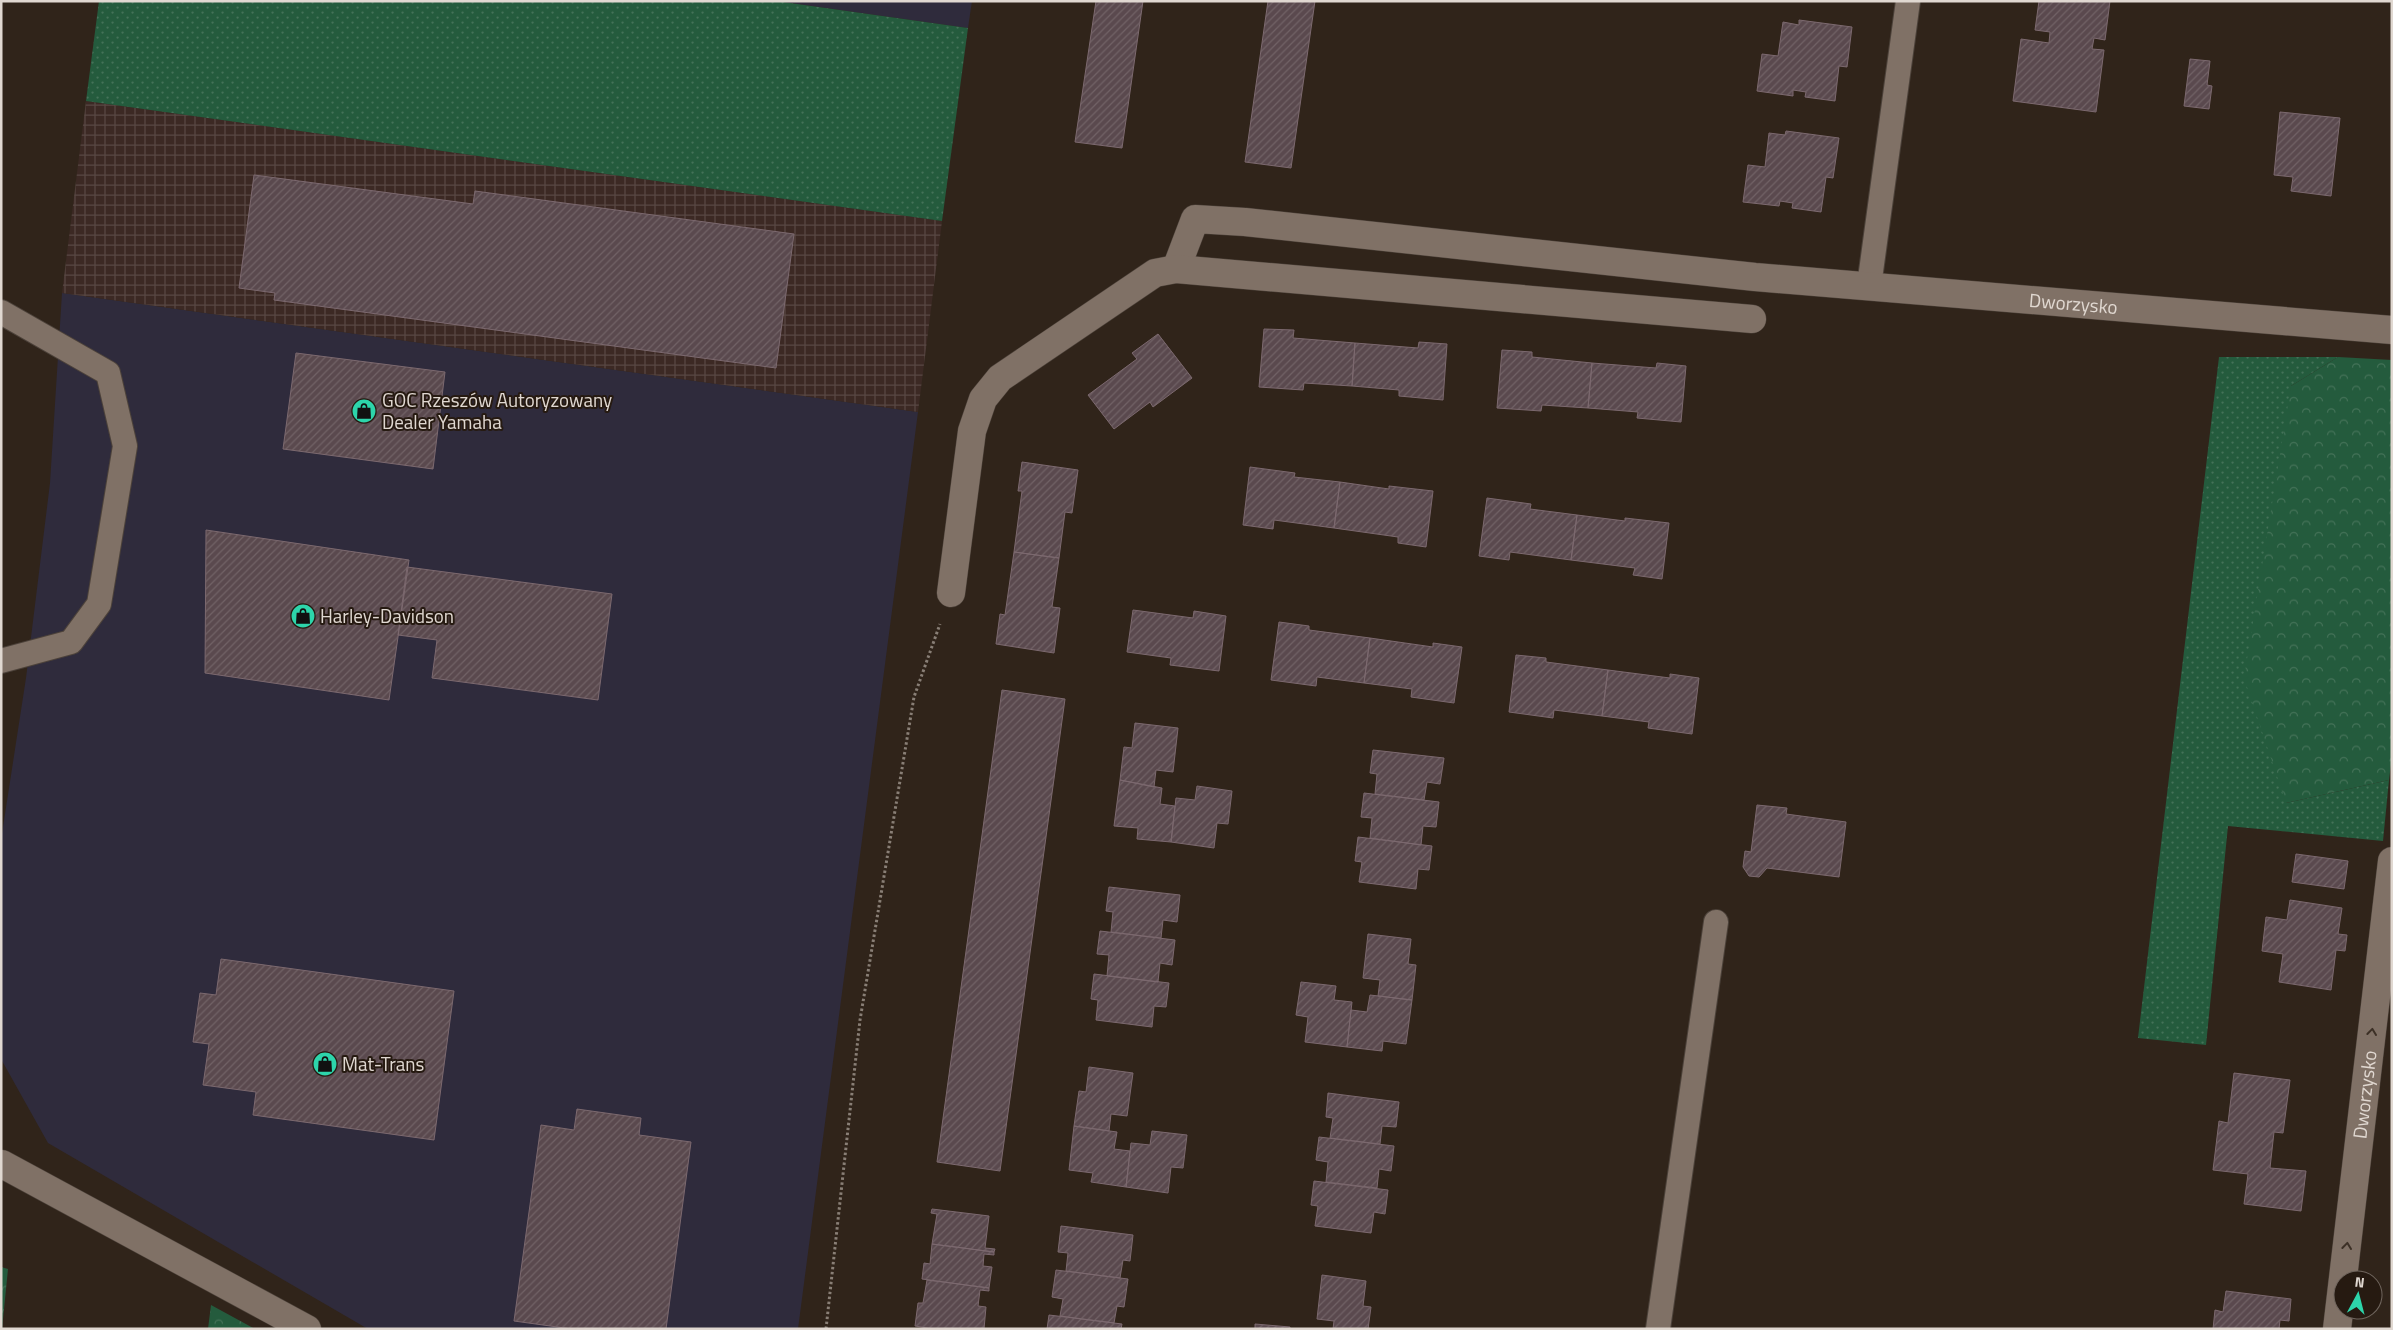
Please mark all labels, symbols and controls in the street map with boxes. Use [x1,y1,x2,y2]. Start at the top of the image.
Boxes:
street label: Dworzysko [2028,285,2119,321]
place label: GOC Rzeszów Autoryzowany Dealer Yamaha [382,385,612,436]
shop icon: GOC Rzeszów Autoryzowany Dealer Yamaha [351,398,377,424]
place label: Harley-Davidson [320,601,454,630]
shop icon: Harley-Davidson [290,603,316,629]
one-way arrow [2366,1028,2377,1036]
place label: Mat-Trans [342,1049,424,1078]
street label: Dworzysko [2344,1049,2384,1140]
shop icon: Mat-Trans [312,1051,338,1077]
one-way arrow [2341,1241,2352,1249]
north arrow [2333,1270,2383,1320]
text: N [2354,1271,2366,1293]

